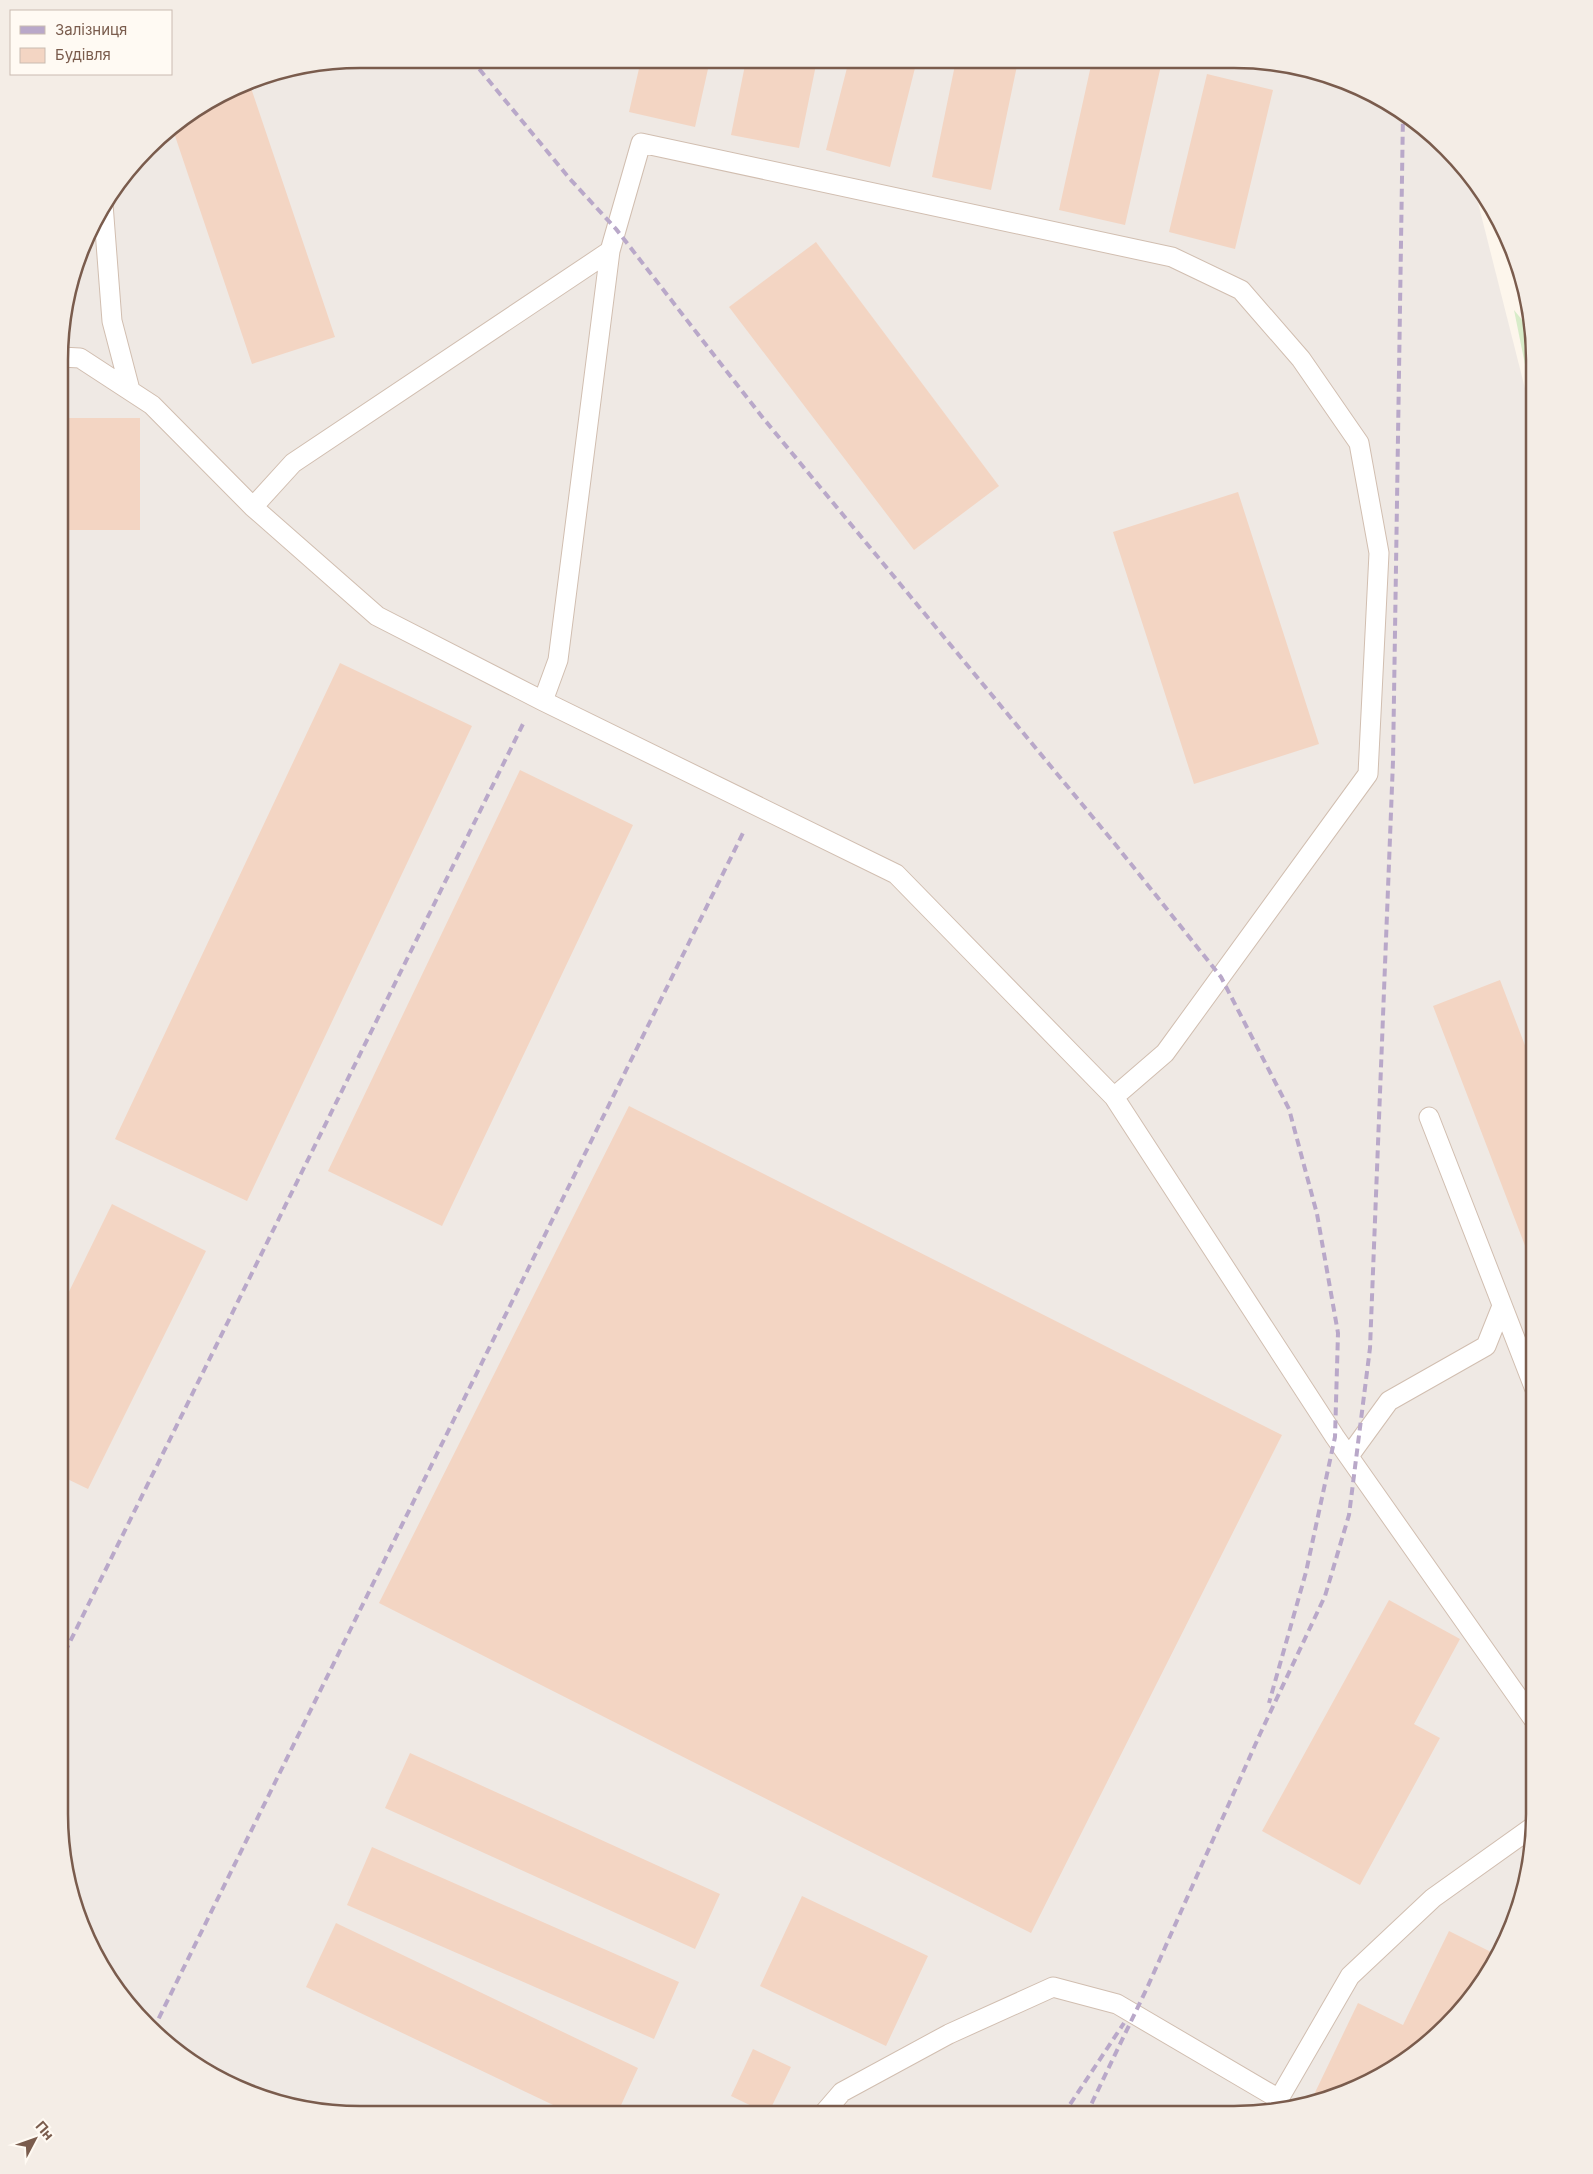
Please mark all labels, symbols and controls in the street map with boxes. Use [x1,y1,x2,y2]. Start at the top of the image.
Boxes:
legend [10,10,172,75]
text: Залізниця [55,20,127,39]
text: Будівля [55,45,111,64]
north arrow [10,2114,60,2164]
text: Пн [32,2117,58,2143]

